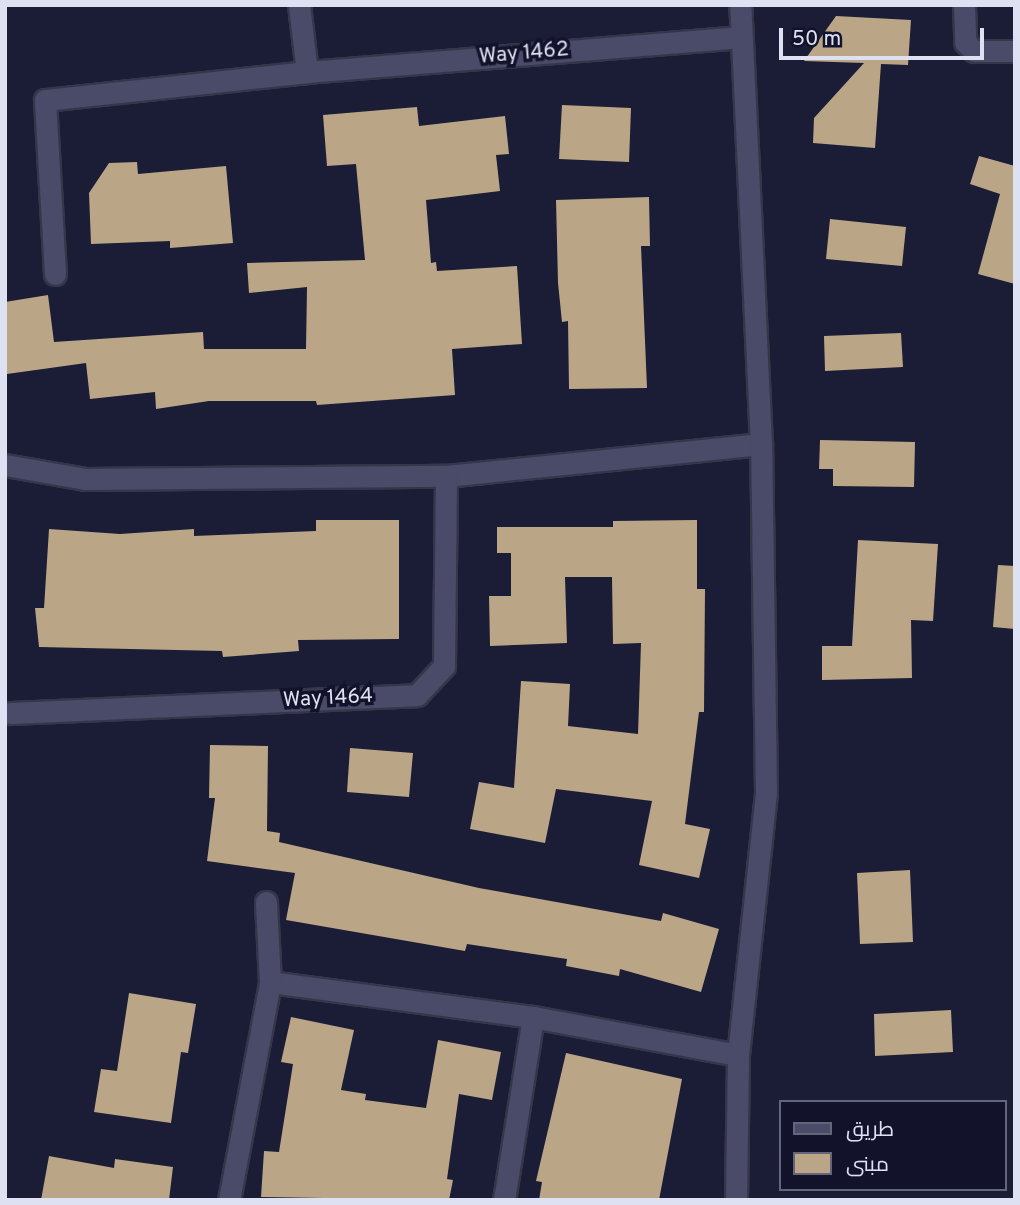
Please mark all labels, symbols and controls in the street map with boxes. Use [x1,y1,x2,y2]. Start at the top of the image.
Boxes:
scale bar [782,14,987,58]
text: 50 m [792,26,841,53]
street label: Way 1462 [478,38,570,70]
street label: Way 1464 [282,684,374,714]
legend [778,1100,1006,1191]
text: طريق [846,1117,894,1144]
text: مبنى [846,1152,889,1179]

